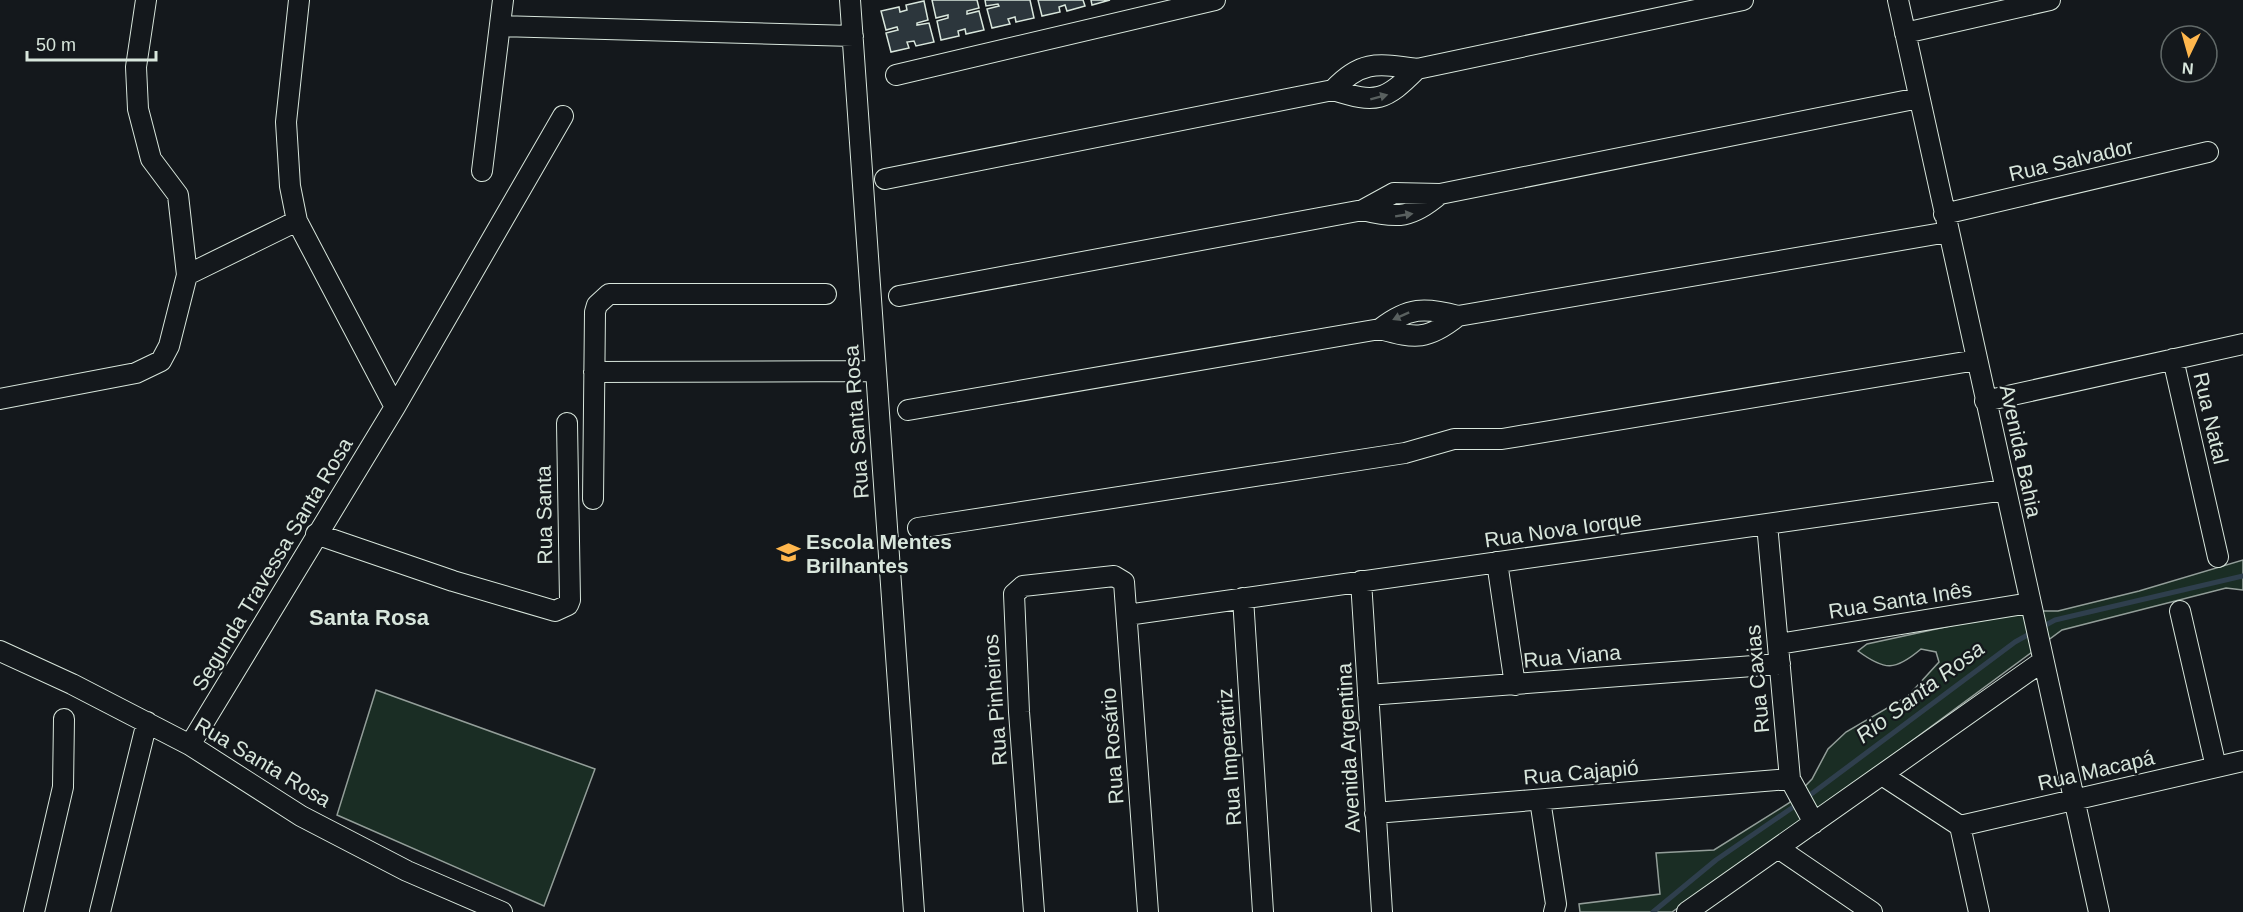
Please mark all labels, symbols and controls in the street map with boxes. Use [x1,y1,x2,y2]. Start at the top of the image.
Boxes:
scale bar [27,24,156,62]
north arrow [2159,24,2219,84]
text: 50 m [36,35,76,55]
text: N [2181,59,2194,77]
one-way arrow [1370,92,1388,101]
street label: Rua Salvador [2006,134,2136,186]
one-way arrow [1395,210,1414,219]
one-way arrow [1392,311,1410,321]
street label: Rua Santa Rosa [839,344,873,500]
street label: Rua Natal [2189,370,2233,466]
street label: Avenida Bahia [1996,383,2046,520]
street label: Segunda Travessa Santa Rosa [187,433,357,695]
street label: Rua Santa [532,465,556,565]
street label: Rua Nova Iorque [1483,507,1643,551]
place label: Escola Mentes Brilhantes [806,530,952,577]
school or university icon: Escola Mentes Brilhantes [775,540,801,566]
street label: Rua Santa Inês [1827,577,1973,623]
district label: Santa Rosa [309,605,430,630]
street label: Rua Caxias [1741,624,1773,734]
street label: Rua Pinheiros [979,633,1011,767]
water label: Rio Santa Rosa [1851,636,1989,748]
street label: Rua Viana [1522,640,1622,672]
street label: Avenida Argentina [1332,662,1364,834]
street label: Rua Rosário [1096,687,1128,805]
street label: Rua Imperatriz [1213,688,1245,826]
street label: Rua Santa Rosa [191,712,335,812]
street label: Rua Macapá [2035,745,2157,795]
street label: Rua Cajapió [1522,756,1640,788]

